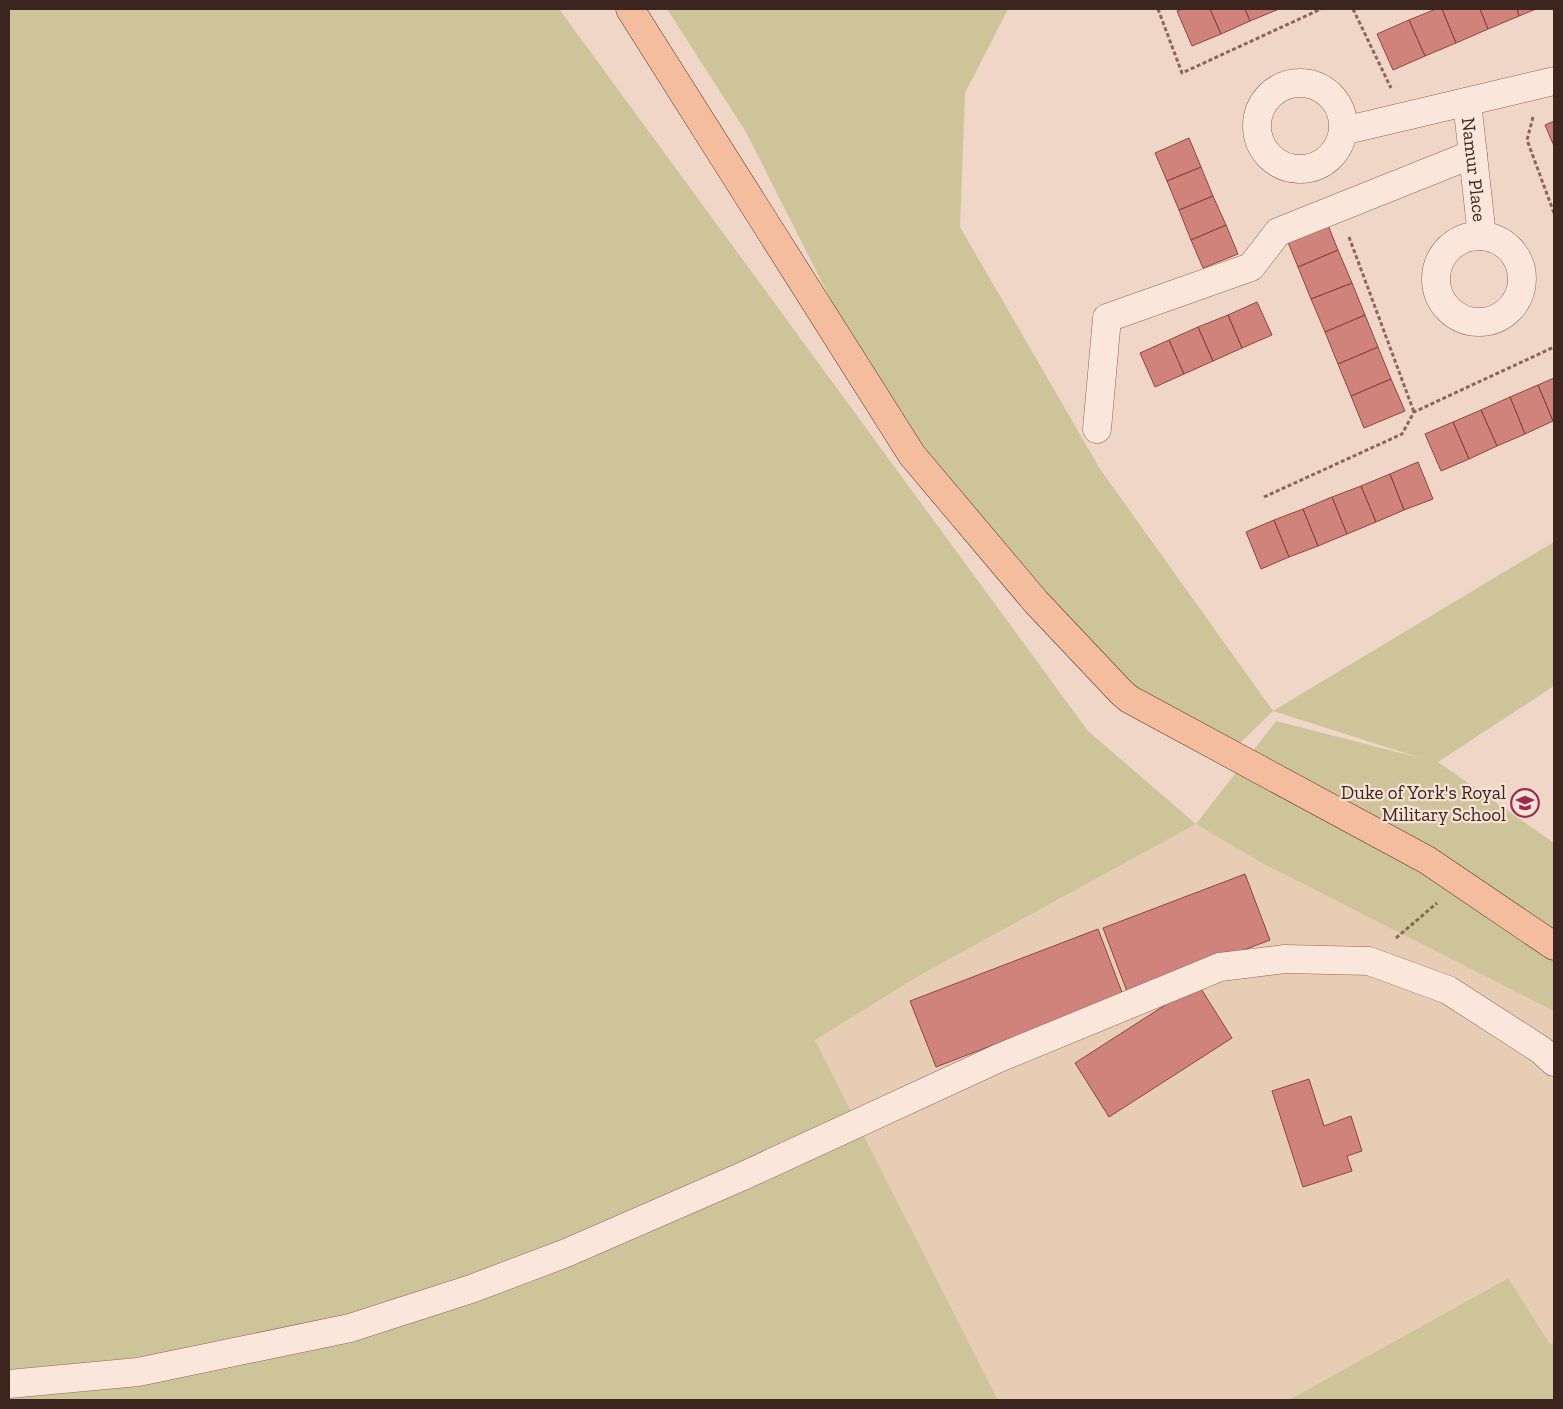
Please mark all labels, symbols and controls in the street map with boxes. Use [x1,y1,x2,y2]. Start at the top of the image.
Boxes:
street label: Namur Place [1457,116,1492,223]
place label: Duke of York's Royal Military School [1341,781,1506,826]
school or university icon: Duke of York's Royal Military School [1510,788,1540,818]

